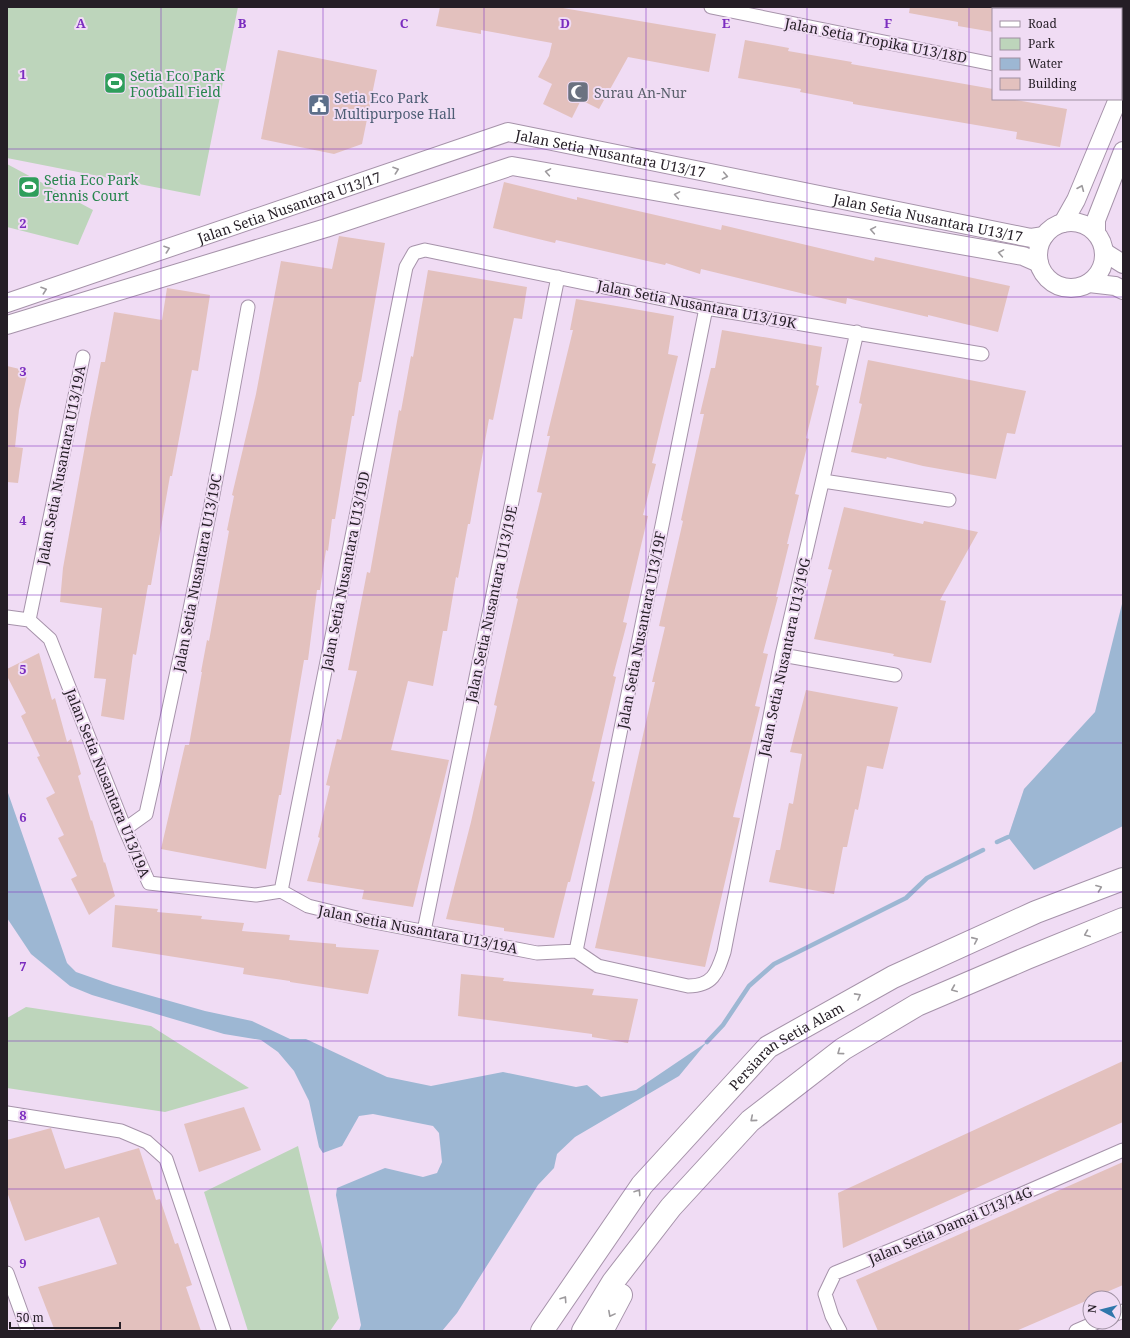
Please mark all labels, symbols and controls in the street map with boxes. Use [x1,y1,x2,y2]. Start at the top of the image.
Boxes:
legend [992,8,1122,100]
street label: Jalan Setia Tropika U13/18D [782,13,969,67]
text: A [76,14,86,32]
text: B [238,14,247,32]
text: C [400,14,409,32]
text: D [560,14,570,32]
text: E [722,14,731,32]
text: F [884,14,892,32]
text: Road [1028,15,1058,32]
text: Park [1028,35,1056,52]
text: Water [1028,55,1063,72]
text: 1 [19,65,27,83]
place label: Setia Eco Park Football Field [130,66,225,101]
sports icon: Setia Eco Park Football Field [102,70,128,96]
text: Building [1028,75,1077,92]
mosque icon: Surau An-Nur [565,79,591,105]
place label: Surau An-Nur [594,83,687,102]
place label: Setia Eco Park Multipurpose Hall [334,88,456,123]
public building icon: Setia Eco Park Multipurpose Hall [306,92,332,118]
street label: Jalan Setia Nusantara U13/17 [513,124,707,181]
one-way arrow [392,166,399,175]
street label: Jalan Setia Nusantara U13/17 [194,167,383,247]
one-way arrow [545,169,552,177]
place label: Setia Eco Park Tennis Court [44,170,139,205]
one-way arrow [722,171,728,180]
sports icon: Setia Eco Park Tennis Court [16,174,42,200]
one-way arrow [1076,185,1084,193]
street label: Jalan Setia Nusantara U13/17 [831,188,1025,246]
one-way arrow [673,191,680,199]
text: 2 [19,214,27,232]
one-way arrow [870,226,877,234]
one-way arrow [163,245,170,254]
one-way arrow [998,249,1005,257]
street label: Jalan Setia Nusantara U13/19K [595,275,798,333]
one-way arrow [40,287,47,295]
text: 3 [19,362,27,380]
street label: Jalan Setia Nusantara U13/19A [32,364,90,567]
street label: Jalan Setia Nusantara U13/19D [316,470,374,673]
street label: Jalan Setia Nusantara U13/19C [168,472,226,675]
street label: Jalan Setia Nusantara U13/19E [461,503,521,705]
text: 4 [19,511,27,529]
street label: Jalan Setia Nusantara U13/19F [612,530,669,731]
street label: Jalan Setia Nusantara U13/19G [753,556,814,759]
text: 5 [19,660,27,678]
street label: Jalan Setia Nusantara U13/19A [61,685,155,881]
text: 6 [19,808,27,826]
one-way arrow [1095,885,1102,893]
street label: Jalan Setia Nusantara U13/19A [316,900,519,958]
one-way arrow [1083,929,1090,937]
one-way arrow [971,937,978,945]
text: 7 [19,957,27,975]
one-way arrow [950,984,958,992]
one-way arrow [854,994,861,1001]
street label: Persiaran Setia Alam [724,997,847,1094]
one-way arrow [837,1047,844,1054]
text: 8 [19,1106,27,1124]
one-way arrow [751,1115,758,1122]
street label: Jalan Setia Damai U13/14G [864,1182,1035,1269]
one-way arrow [633,1189,640,1196]
text: 9 [19,1254,27,1272]
north arrow [1082,1290,1122,1330]
one-way arrow [559,1296,567,1303]
text: N [1084,1303,1100,1314]
scale bar [10,1304,120,1330]
text: 50 m [16,1309,44,1326]
one-way arrow [608,1310,615,1317]

